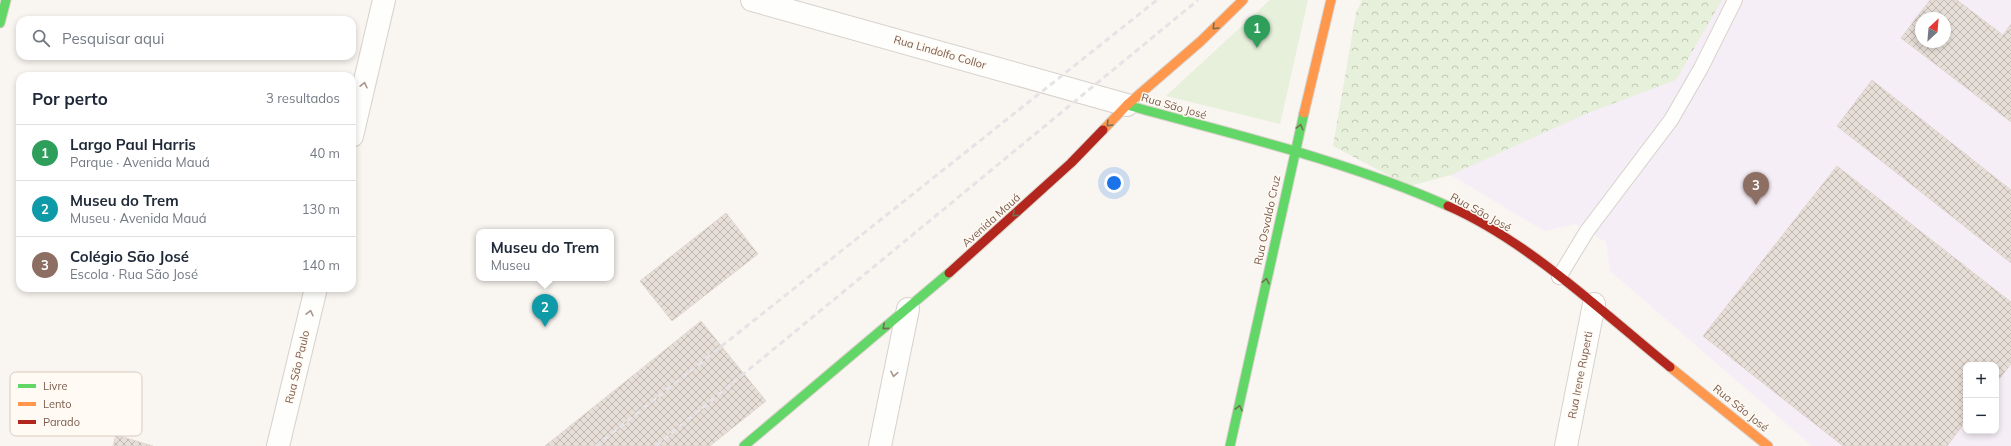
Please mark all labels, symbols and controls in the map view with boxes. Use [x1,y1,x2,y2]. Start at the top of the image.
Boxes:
north arrow [1915,12,1951,48]
pin: 1 [1244,15,1270,48]
search box [16,16,356,60]
one-way arrow [1212,23,1220,30]
icon: search [30,27,52,49]
text: Pesquisar aqui [62,29,164,48]
street label: Rua Lindolfo Collor [892,32,988,72]
one-way arrow [360,82,368,88]
text: Por perto [32,88,108,109]
text: 3 resultados [266,90,340,106]
street label: Rua São José [1140,90,1208,122]
one-way arrow [1106,119,1113,127]
one-way arrow [1295,123,1304,130]
text: Largo Paul Harris [70,135,196,154]
text: 1 [41,145,49,161]
text: 40 m [310,145,340,161]
text: Parque · Avenida Mauá [70,154,210,170]
pin: 3 [1743,172,1769,205]
your location [1104,173,1124,193]
street label: Rua Osvaldo Cruz [1251,173,1283,266]
street label: Avenida Mauá [959,190,1023,250]
street label: Rua São José [1448,190,1514,234]
text: Museu do Trem [70,191,179,210]
text: 2 [41,201,49,217]
text: 130 m [302,201,340,217]
text: Museu · Avenida Mauá [70,210,207,226]
one-way arrow [1012,210,1020,217]
popup [476,229,614,281]
text: Museu do Trem [491,238,599,257]
text: Colégio São José [70,247,189,266]
text: 3 [41,257,49,273]
text: 140 m [302,257,340,273]
text: Museu [491,257,530,273]
text: Escola · Rua São José [70,266,198,282]
one-way arrow [1262,278,1270,284]
pin: 2 [532,294,558,327]
one-way arrow [306,310,314,316]
one-way arrow [883,323,890,330]
street label: Rua São Paulo [282,329,312,405]
street label: Rua Irene Ruperti [1565,330,1595,420]
map controls [1963,362,1999,434]
button: + [1963,362,1999,398]
one-way arrow [891,371,899,377]
legend [10,372,142,436]
text: Livre [43,379,67,393]
street label: Rua São José [1710,381,1772,435]
text: Lento [43,397,71,411]
button: − [1963,398,1999,434]
one-way arrow [1234,405,1242,411]
text: Parado [43,415,80,429]

